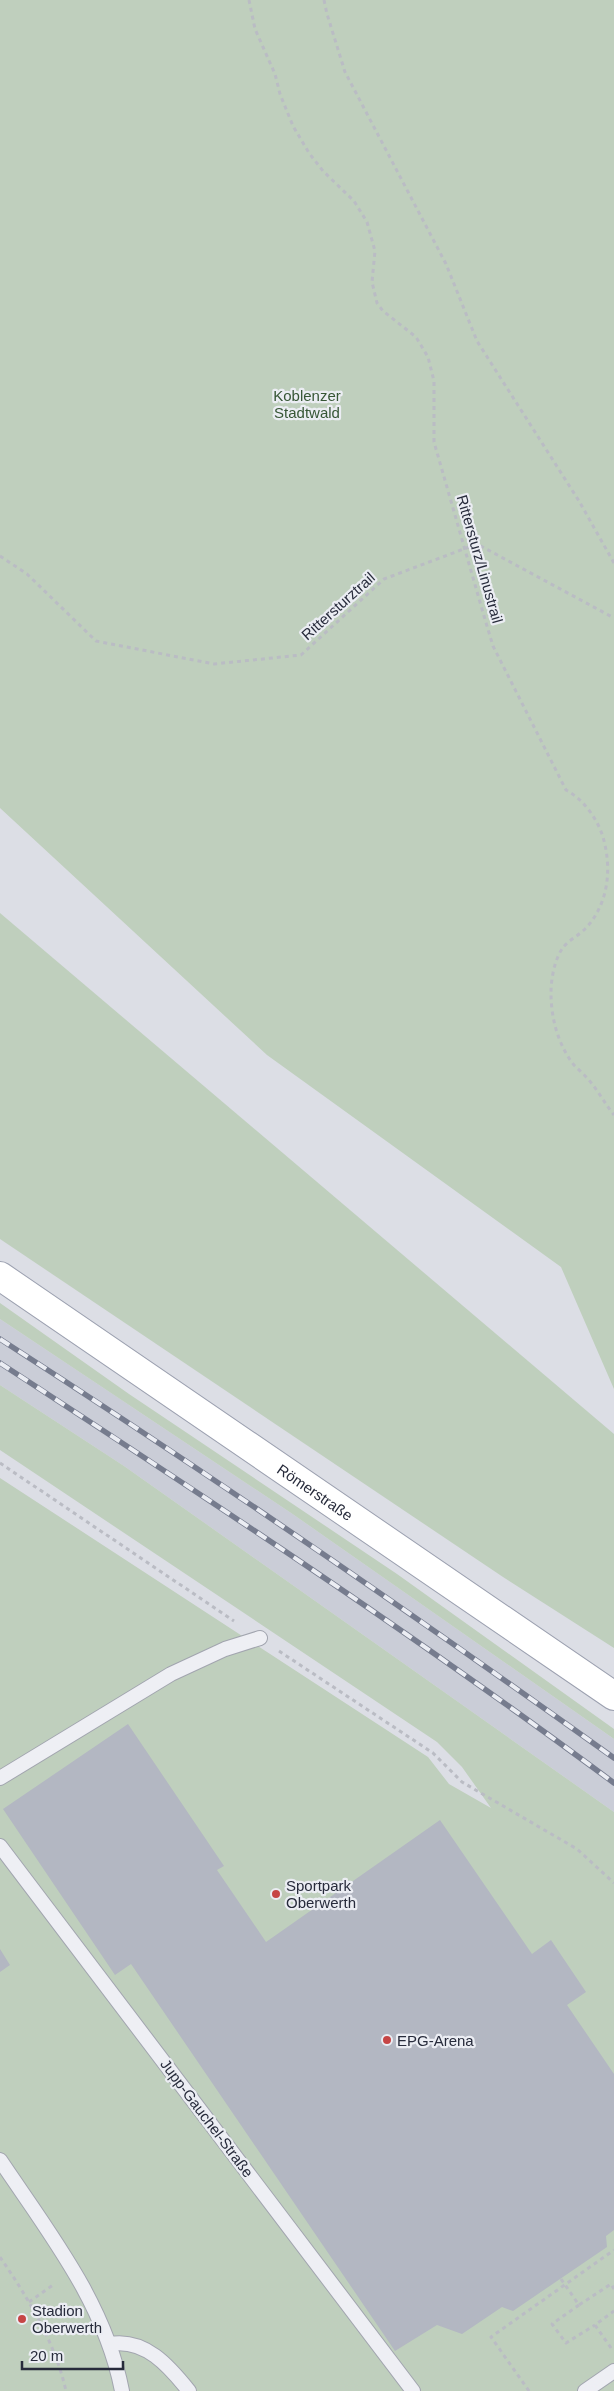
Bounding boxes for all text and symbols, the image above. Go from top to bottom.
park label: Koblenzer Stadtwald [273,387,341,421]
street label: Rittersturz/Linustrail [454,493,506,625]
street label: Rittersturztrail [298,569,378,643]
street label: Römerstraße [274,1460,356,1523]
place label: Sportpark Oberwerth [286,1877,356,1911]
marker: Sportpark Oberwerth [270,1888,282,1900]
place label: EPG-Arena [397,2032,474,2049]
marker: EPG-Arena [381,2034,393,2046]
street label: Jupp-Gauchel-Straße [157,2056,257,2180]
place label: Stadion Oberwerth [32,2302,102,2336]
marker: Stadion Oberwerth [16,2313,28,2325]
scale bar [22,2338,124,2370]
text: 20 m [30,2347,63,2364]

